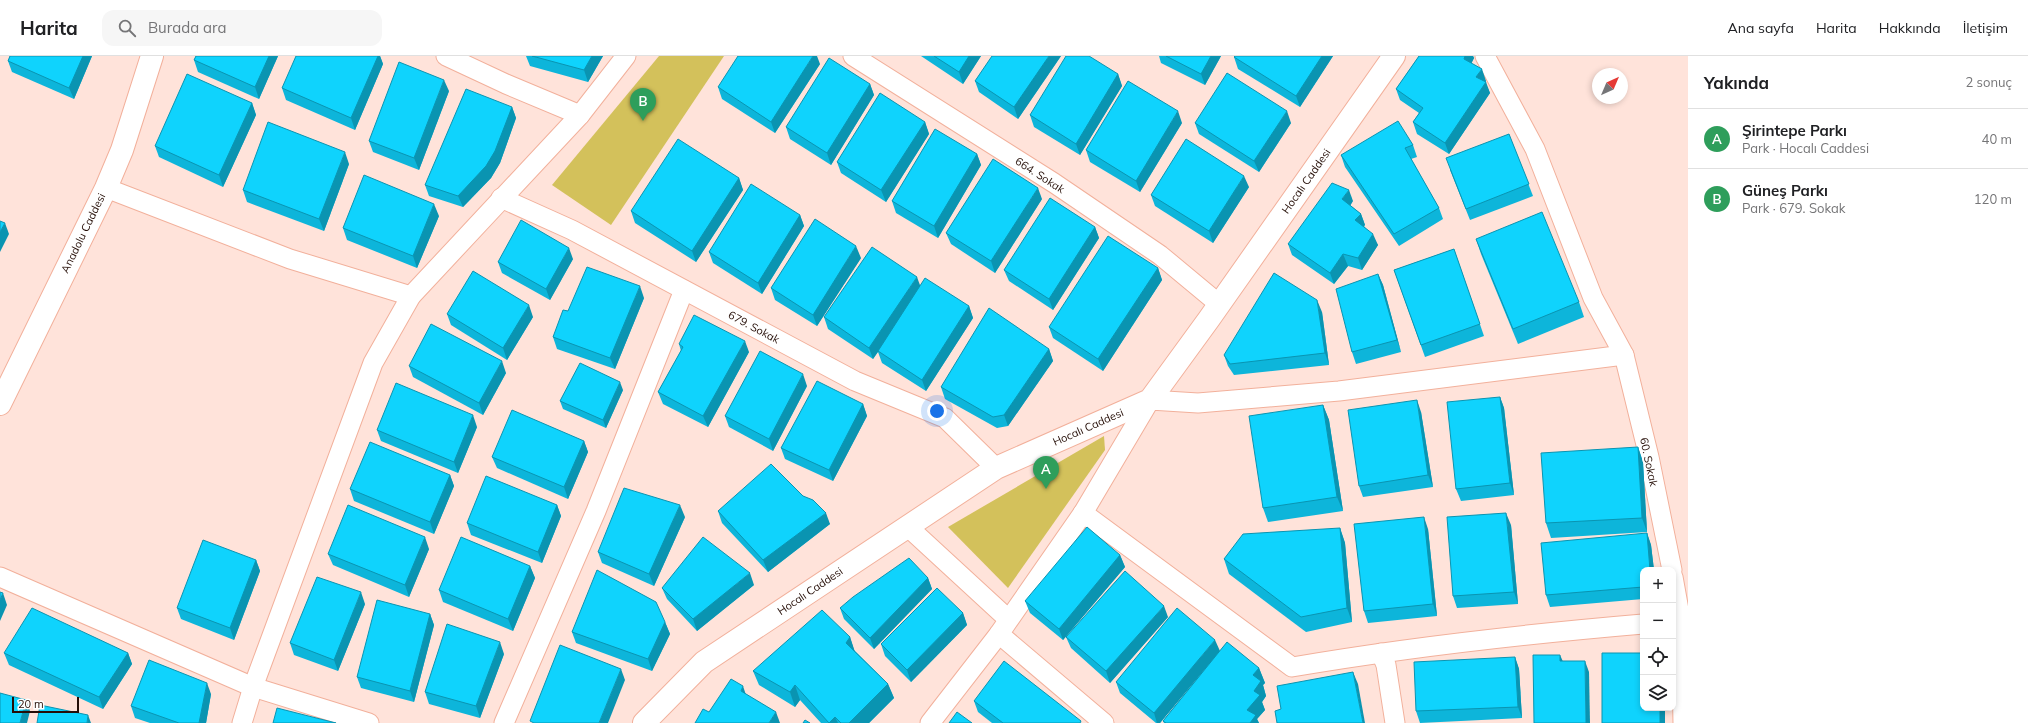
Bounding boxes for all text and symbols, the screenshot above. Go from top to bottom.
search box [102,10,382,46]
text: Harita [20,16,78,40]
icon: search [116,17,138,39]
text: Burada ara [148,18,226,37]
text: Ana sayfa [1727,19,1794,37]
text: Harita [1816,19,1857,37]
text: Hakkında [1879,19,1941,37]
text: İletişim [1963,19,2008,37]
north arrow [1592,68,1628,104]
text: Yakında [1704,72,1769,93]
text: 2 sonuç [1965,74,2012,90]
pin: B [630,88,656,121]
text: Şirintepe Parkı [1742,121,1847,140]
text: A [1712,131,1722,147]
text: 40 m [1982,131,2012,147]
text: Park · Hocalı Caddesi [1742,140,1869,156]
street label: Hocalı Caddesi [1278,146,1334,216]
street label: 664. Sokak [1013,154,1068,196]
text: Güneş Parkı [1742,181,1828,200]
street label: Anadolu Caddesi [58,191,108,275]
text: B [1713,191,1721,207]
text: 120 m [1974,191,2012,207]
text: Park · 679. Sokak [1742,200,1846,216]
street label: 679. Sokak [726,308,782,347]
your location [927,401,947,421]
street label: Hocalı Caddesi [1050,405,1126,449]
street label: 60. Sokak [1637,436,1661,488]
pin: A [1033,456,1059,489]
street label: Hocalı Caddesi [775,564,845,618]
map controls [1640,567,1676,711]
button: + [1640,567,1676,603]
button: − [1640,603,1676,639]
button: locate [1640,639,1676,675]
button: layers [1640,675,1676,711]
scale bar [12,695,79,714]
text: 20 m [18,697,44,711]

